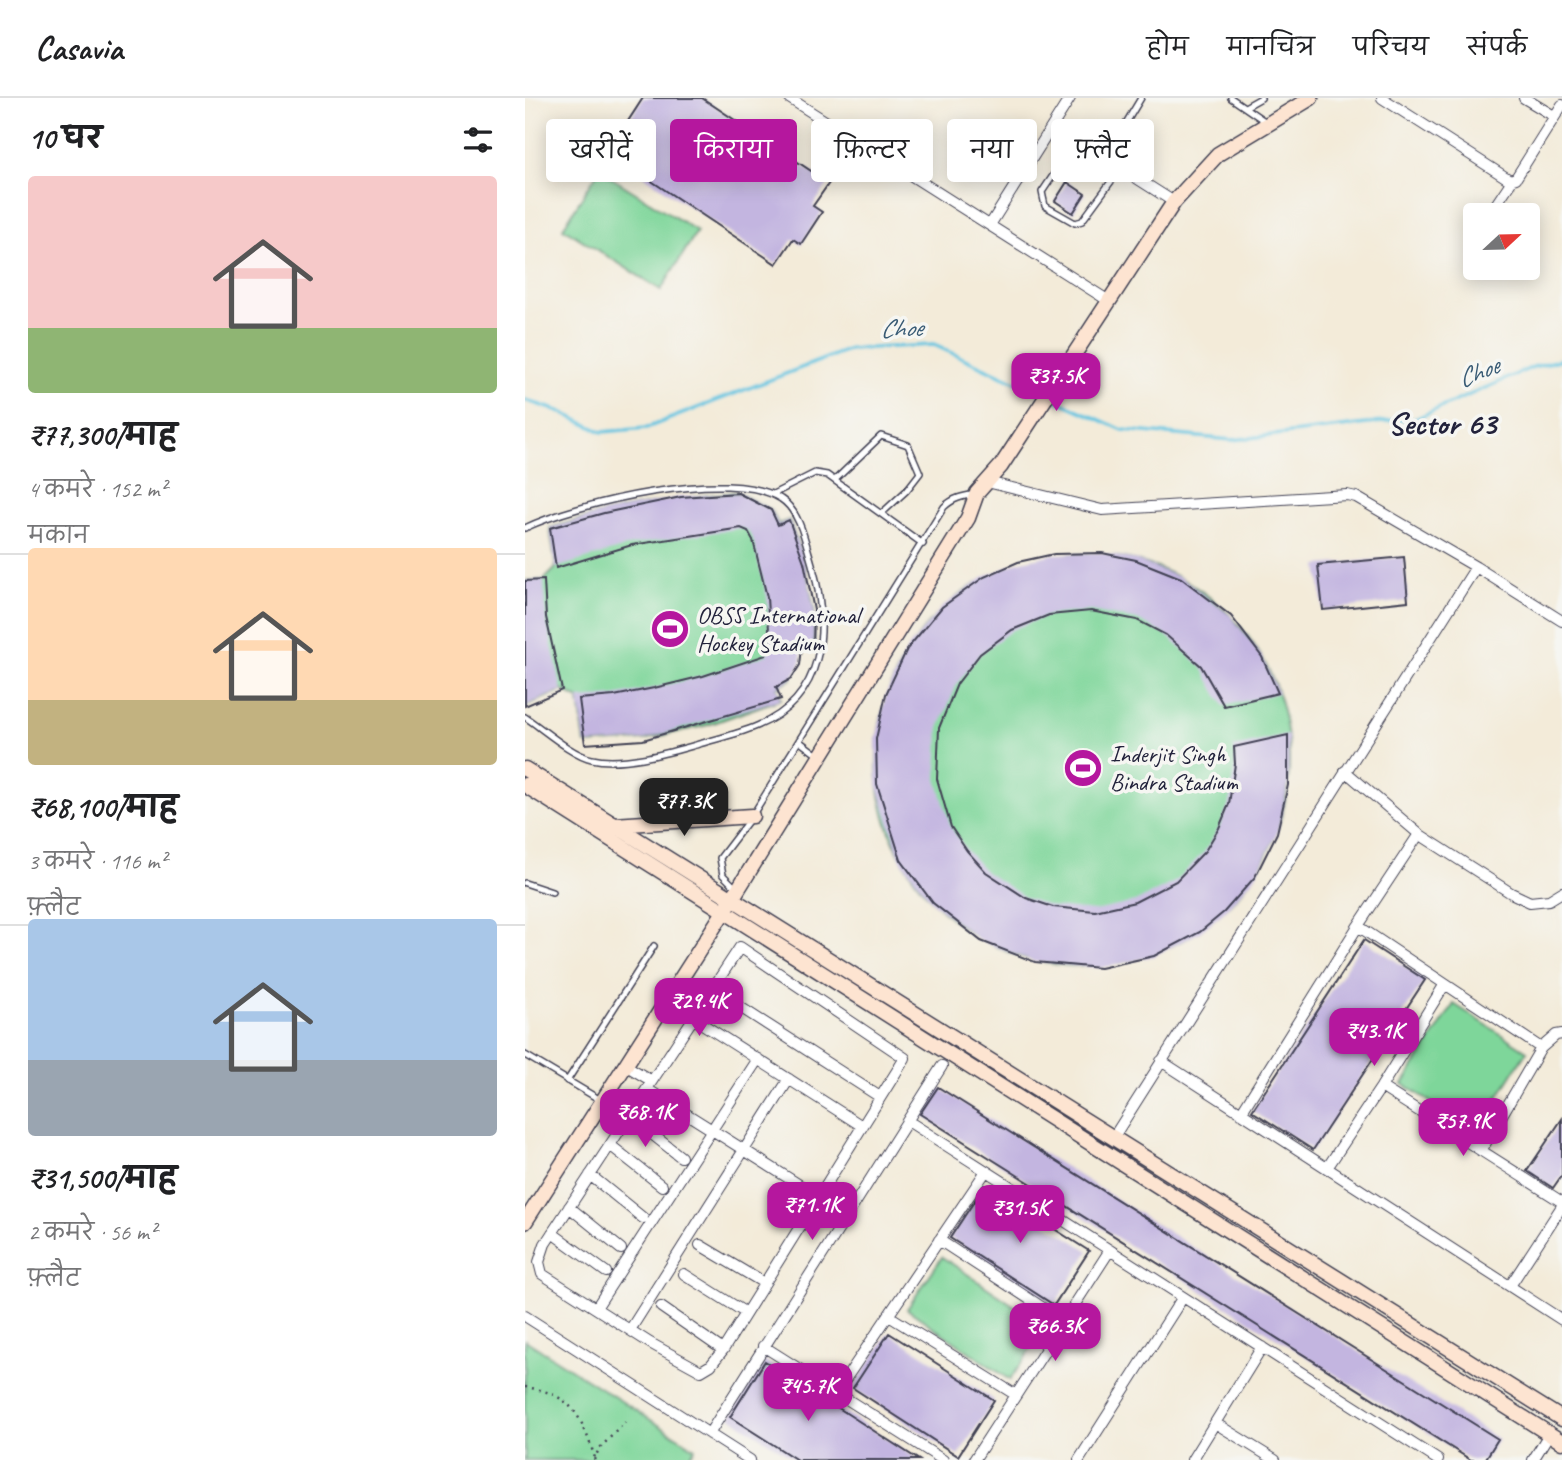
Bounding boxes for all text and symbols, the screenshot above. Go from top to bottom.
text: Casavia [35,27,123,69]
text: होम [1146,32,1189,62]
text: मानचित्र [1227,32,1315,62]
text: परिचय [1353,32,1429,62]
text: संपर्क [1467,32,1527,62]
text: 10 घर [28,119,102,157]
chip: खरीदें [546,119,656,182]
chip: किराया [670,119,797,182]
chip: फ़िल्टर [811,119,933,182]
chip: नया [947,119,1037,182]
chip: फ़्लैट [1051,119,1154,182]
icon: filters [459,121,497,159]
north arrow [1463,203,1540,280]
map controls [1463,203,1540,280]
icon: home [200,221,326,347]
water label: Choe [879,311,926,345]
water label: Choe [1452,348,1507,395]
pin: ₹37.5K [999,354,1113,413]
text: ₹37.5K [1027,361,1085,390]
district label: Sector 63 [1388,403,1499,444]
text: ₹77,300/माह [28,416,177,454]
text: 4 कमरे · 152 m² [28,475,166,504]
text: मकान [28,521,89,550]
icon: home [200,593,326,719]
place label: OBSS International Hockey Stadium [697,600,864,658]
sports icon: OBSS International Hockey Stadium [649,608,691,650]
place label: Inderjit Singh Bindra Stadium [1110,739,1238,797]
sports icon: Inderjit Singh Bindra Stadium [1062,747,1104,789]
pin: ₹77.3K [627,778,741,838]
text: ₹77.3K [655,786,713,815]
text: ₹68,100/माह [28,788,178,826]
text: 3 कमरे · 116 m² [28,847,166,876]
text: फ़्लैट [28,893,80,922]
icon: home [200,964,326,1090]
pin: ₹29.4K [642,978,756,1038]
text: ₹29.4K [670,986,728,1015]
pin: ₹43.1K [1317,1009,1431,1068]
text: ₹43.1K [1345,1016,1403,1045]
pin: ₹68.1K [588,1090,702,1149]
text: ₹68.1K [616,1097,674,1126]
pin: ₹57.9K [1406,1098,1520,1158]
text: ₹57.9K [1435,1106,1491,1135]
text: ₹31,500/माह [28,1159,177,1197]
pin: ₹71.1K [755,1182,869,1242]
pin: ₹31.5K [963,1186,1077,1245]
text: ₹71.1K [783,1190,841,1219]
text: ₹31.5K [991,1193,1049,1222]
text: 2 कमरे · 56 m² [28,1218,156,1247]
text: फ़्लैट [28,1264,80,1293]
pin: ₹66.3K [998,1304,1112,1363]
text: ₹66.3K [1026,1311,1084,1340]
pin: ₹45.7K [751,1364,865,1423]
text: ₹45.7K [779,1371,837,1400]

